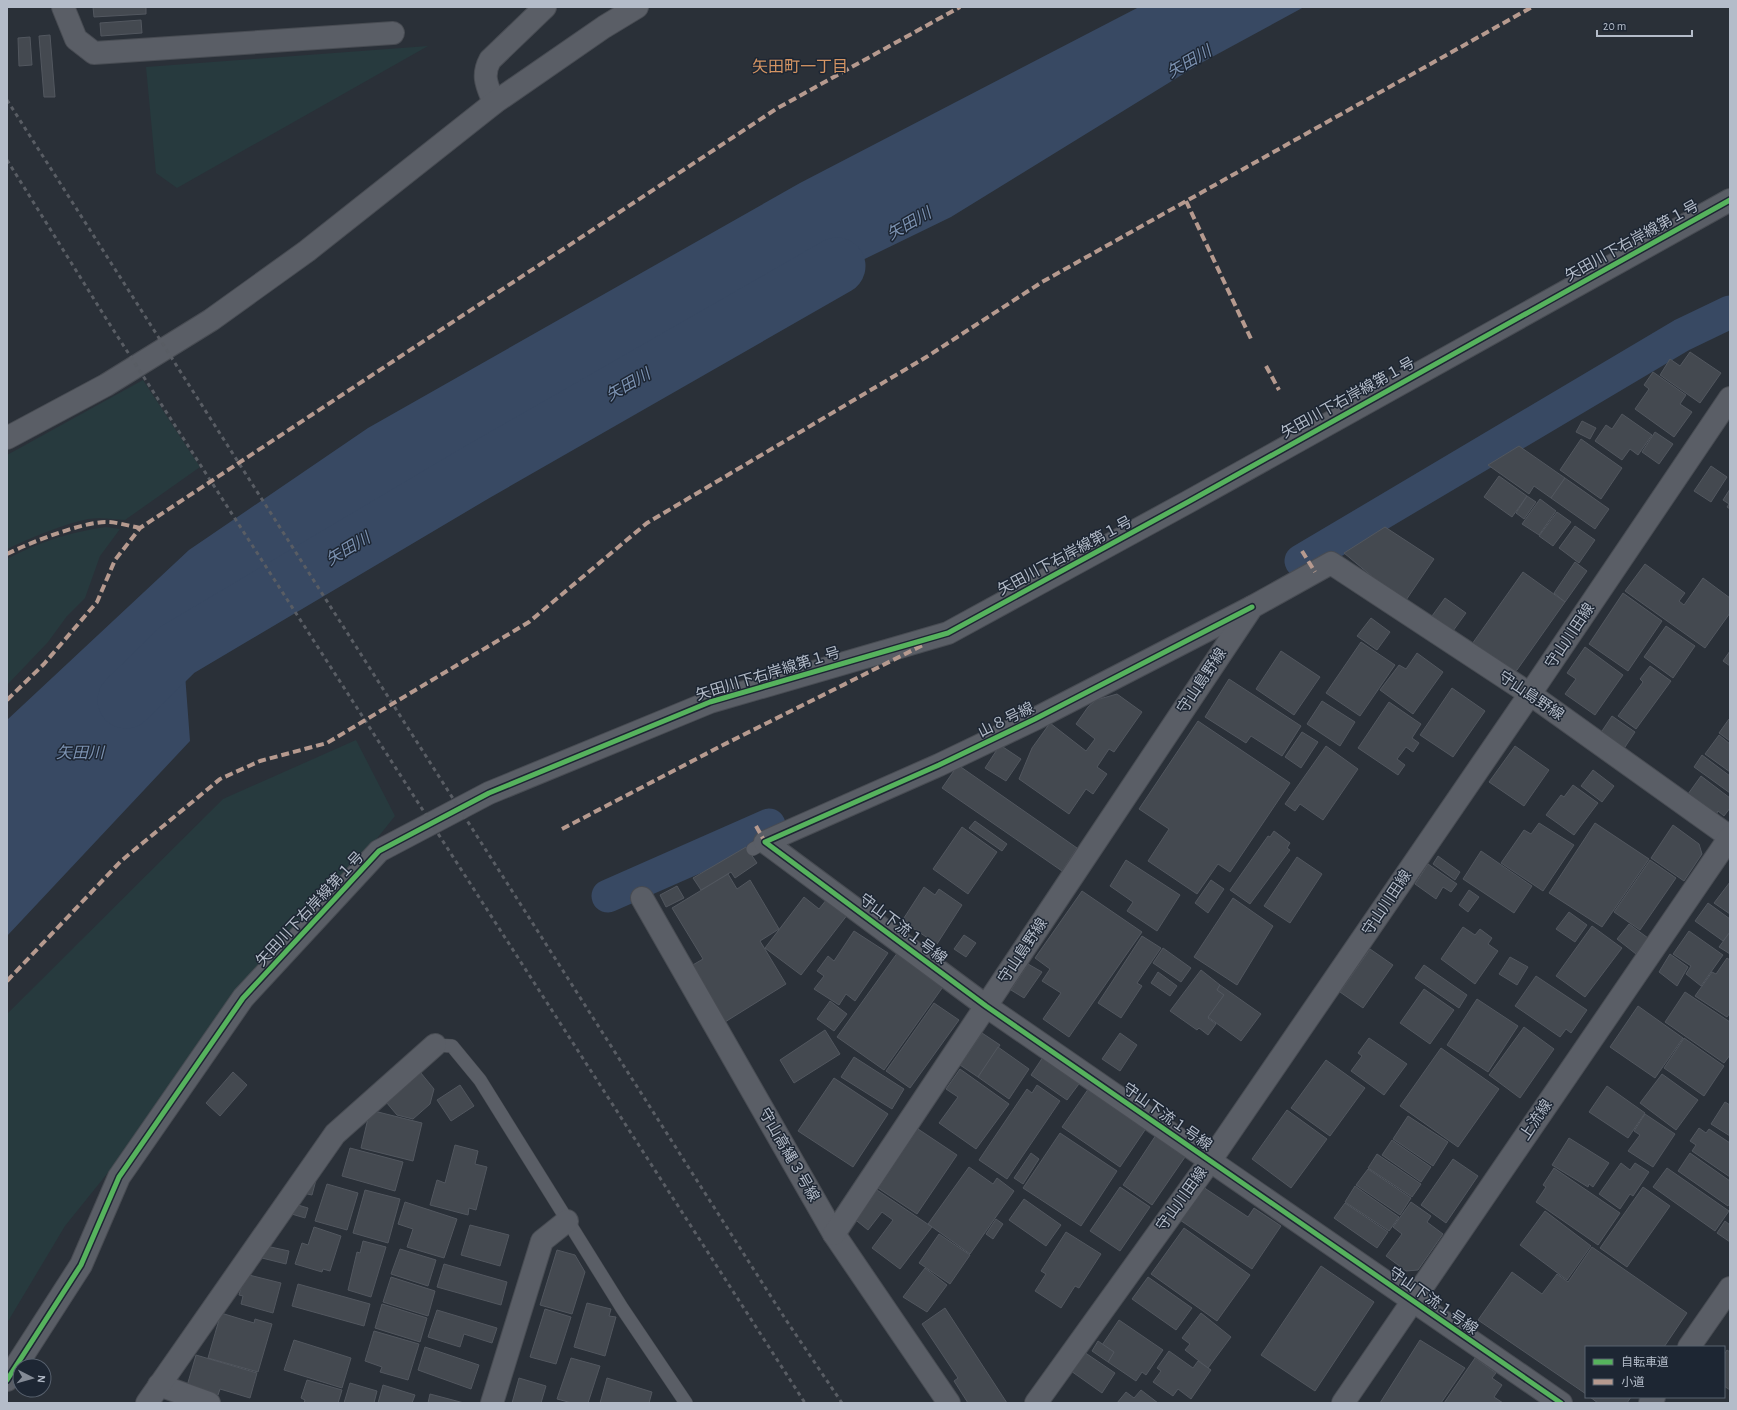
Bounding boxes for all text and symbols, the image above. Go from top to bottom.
scale bar [1597,12,1692,38]
text: 20 m [1603,20,1626,32]
water label: 矢田川 [1164,41,1216,81]
district label: 矢田町一丁目 [752,58,848,75]
street label: 矢田川下右岸線第１号 [1562,197,1701,284]
water label: 矢田川 [884,203,936,243]
street label: 矢田川下右岸線第１号 [1278,354,1417,441]
water label: 矢田川 [603,364,655,404]
street label: 矢田川下右岸線第１号 [995,513,1135,598]
water label: 矢田川 [323,528,374,568]
street label: 守山川田線 [1542,600,1597,671]
street label: 矢田川下右岸線第１号 [694,644,842,703]
street label: 守山島野線 [1174,645,1229,716]
street label: 守山島野線 [1496,668,1567,723]
street label: 山８号線 [975,699,1036,740]
water label: 矢田川 [56,744,106,761]
street label: 矢田川下右岸線第１号 [253,848,367,969]
street label: 守山川田線 [1359,867,1414,938]
street label: 守山下流１号線 [857,891,950,967]
street label: 守山島野線 [995,915,1050,986]
street label: 守山下流１号線 [1120,1080,1215,1153]
street label: 上流線 [1516,1097,1555,1143]
street label: 守山高縄３号線 [756,1105,823,1204]
street label: 守山川田線 [1153,1164,1210,1234]
street label: 守山下流１号線 [1386,1264,1481,1337]
legend [1585,1346,1725,1398]
text: 自転車道 [1621,1355,1669,1368]
north arrow [12,1358,52,1398]
text: N [36,1375,47,1383]
text: 小道 [1621,1375,1645,1388]

